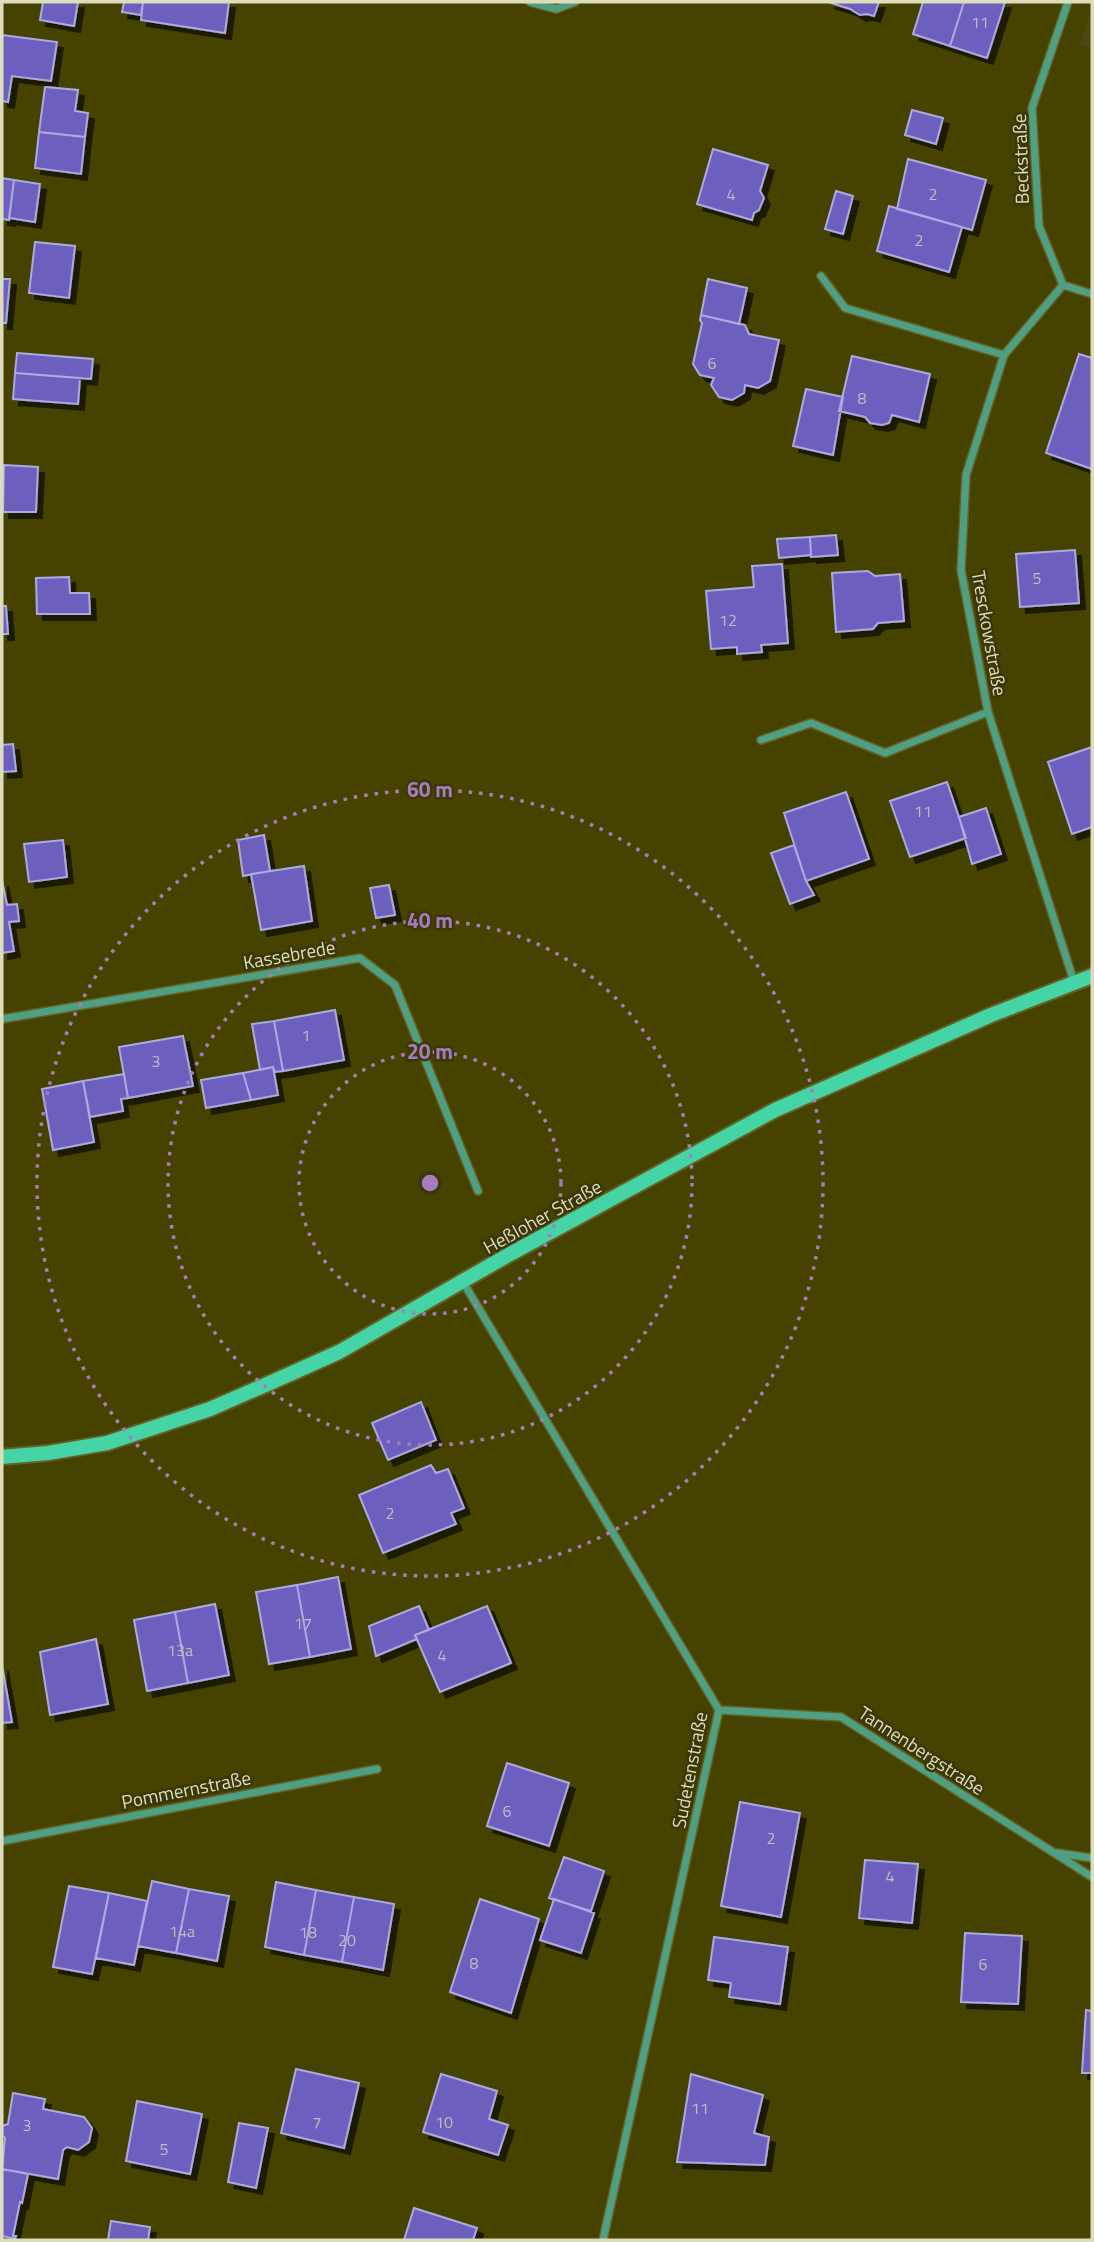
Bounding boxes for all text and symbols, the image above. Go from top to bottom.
house number: 11 [971,10,989,34]
street label: Beckstraße [1004,113,1036,205]
house number: 4 [727,182,736,206]
house number: 2 [929,182,937,206]
house number: 2 [915,228,923,252]
house number: 6 [708,351,717,375]
house number: 8 [858,386,867,410]
house number: 5 [1033,566,1042,590]
street label: Tresckowstraße [965,568,1015,698]
house number: 12 [719,608,737,632]
text: 60 m [407,773,453,805]
house number: 11 [914,799,932,823]
text: 40 m [407,904,453,936]
street label: Kassebrede [241,932,337,976]
house number: 1 [302,1023,310,1047]
text: 20 m [407,1035,453,1067]
house number: 3 [152,1049,160,1073]
centre of rings [418,1171,442,1195]
street label: Heßloher Straße [477,1171,607,1261]
house number: 2 [386,1501,394,1525]
house number: 17 [294,1611,312,1635]
house number: 13a [167,1638,193,1662]
house number: 4 [438,1643,447,1667]
street label: Tannenbergstraße [853,1698,991,1802]
street label: Sudetenstraße [663,1709,715,1831]
street label: Pommernstraße [119,1762,253,1816]
house number: 6 [503,1799,512,1823]
house number: 2 [767,1826,775,1850]
house number: 4 [886,1864,895,1888]
house number: 14a [169,1919,195,1943]
house number: 18 [299,1920,317,1944]
house number: 20 [338,1928,356,1952]
house number: 8 [470,1951,479,1975]
house number: 6 [979,1952,988,1976]
house number: 11 [691,2096,709,2120]
house number: 7 [313,2110,321,2134]
house number: 10 [435,2110,453,2134]
house number: 3 [23,2113,31,2137]
house number: 5 [160,2137,169,2161]

